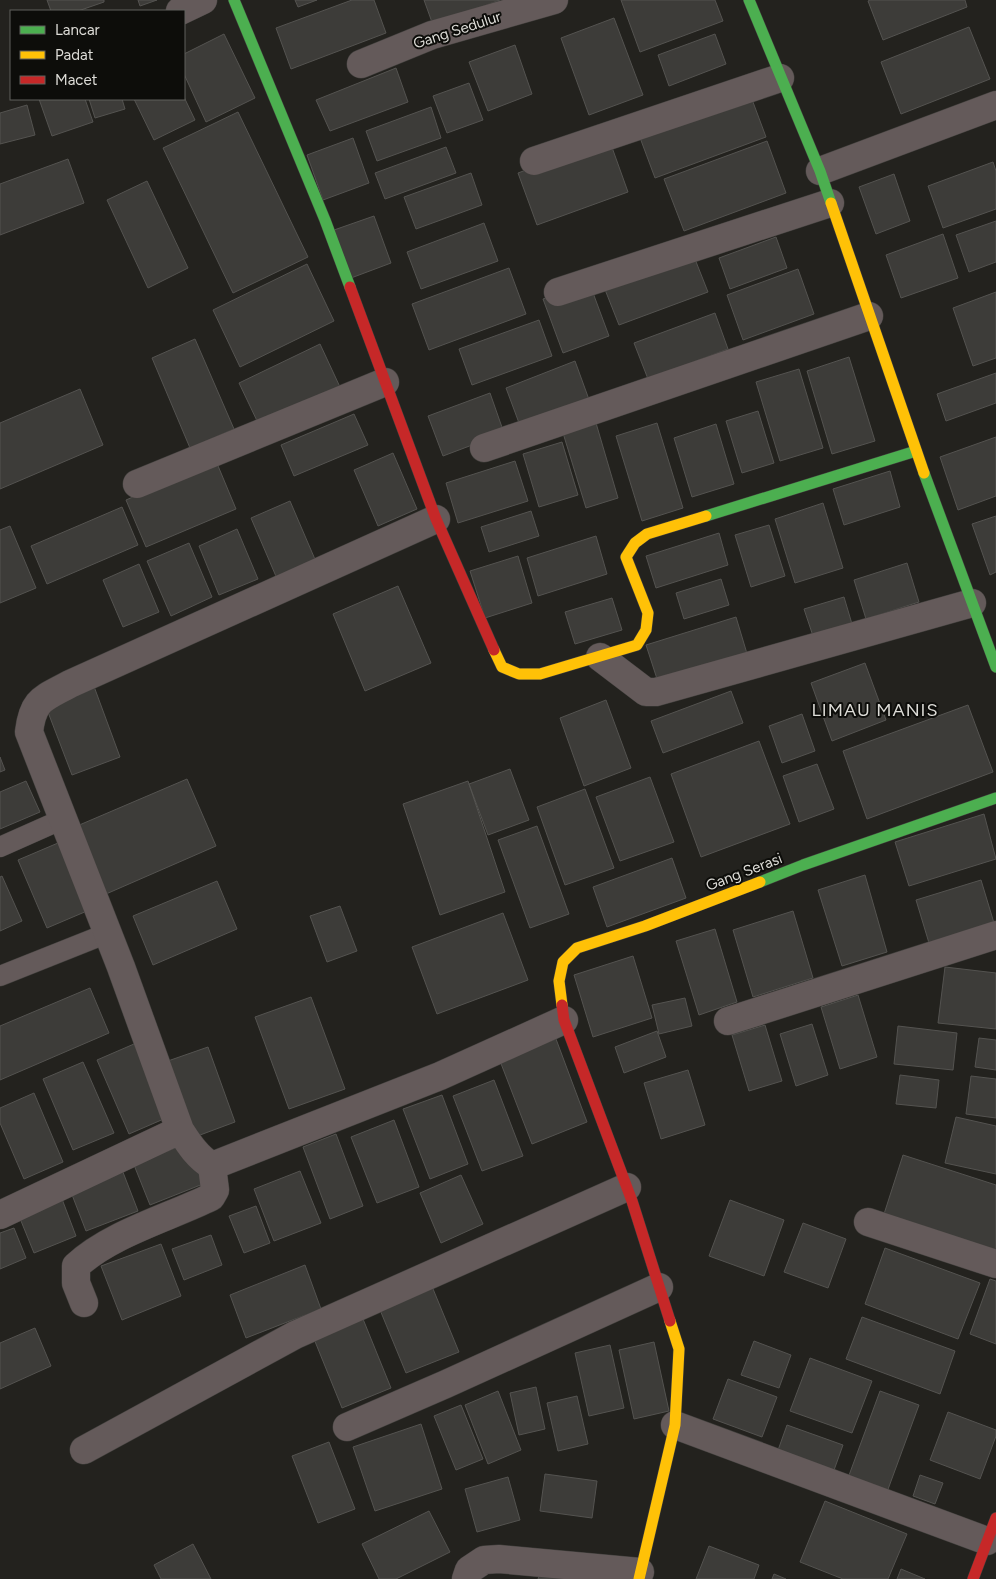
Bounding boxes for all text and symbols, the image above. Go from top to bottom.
street label: Gang Sedulur [411,7,503,53]
legend [10,10,185,100]
text: Lancar [55,21,100,39]
text: Padat [55,46,94,64]
text: Macet [55,71,98,89]
district label: LIMAU MANIS [811,699,939,721]
street label: Gang Serasi [703,849,785,895]

